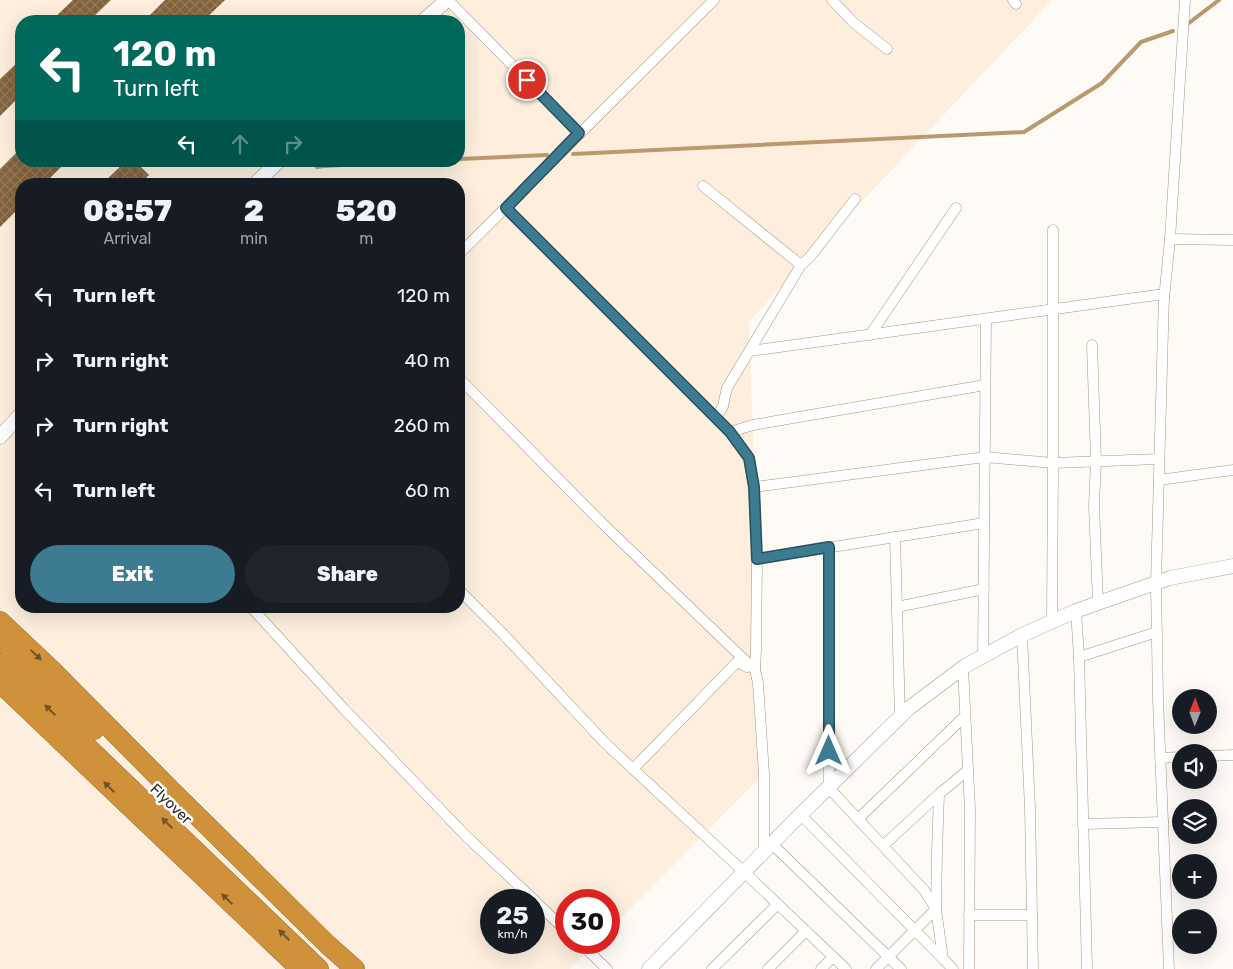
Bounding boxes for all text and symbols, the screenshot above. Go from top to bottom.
text: 120 m [113,33,216,75]
icon: left [30,35,95,100]
pin [506,59,548,101]
icon: arrive [513,66,541,94]
text: Turn left [113,75,199,102]
icon: left [173,130,201,158]
icon: ahead [226,130,254,158]
icon: right [279,130,307,158]
text: 08:57 [83,193,172,229]
text: 2 [244,193,264,229]
text: 520 [336,193,397,229]
text: Arrival [103,229,151,248]
text: min [240,229,268,248]
text: m [359,229,373,248]
icon: left [30,282,58,310]
text: Turn left [73,284,155,307]
text: 120 m [397,284,450,307]
icon: right [30,347,58,375]
text: Turn right [73,349,168,372]
text: 40 m [405,349,450,372]
icon: right [30,412,58,440]
text: Turn right [73,414,168,437]
text: 260 m [394,414,450,437]
icon: left [30,477,58,505]
text: Turn left [73,479,155,502]
text: 60 m [405,479,450,502]
button: Exit [30,545,235,603]
button: Share [245,545,450,603]
one-way arrow [29,649,41,661]
north arrow [1172,689,1218,734]
map controls [1172,689,1217,954]
one-way arrow [44,704,56,716]
position arrow [802,724,854,776]
button: sound [1172,744,1217,789]
street label: Flyover [146,780,196,828]
one-way arrow [104,781,116,793]
button: layers [1172,799,1217,844]
one-way arrow [161,817,173,829]
button: + [1172,854,1217,899]
speed limit sign: 30 [555,889,620,954]
one-way arrow [221,893,233,905]
text: 25 [496,901,529,930]
button: − [1172,909,1217,954]
text: km/h [498,927,527,941]
one-way arrow [279,929,291,941]

